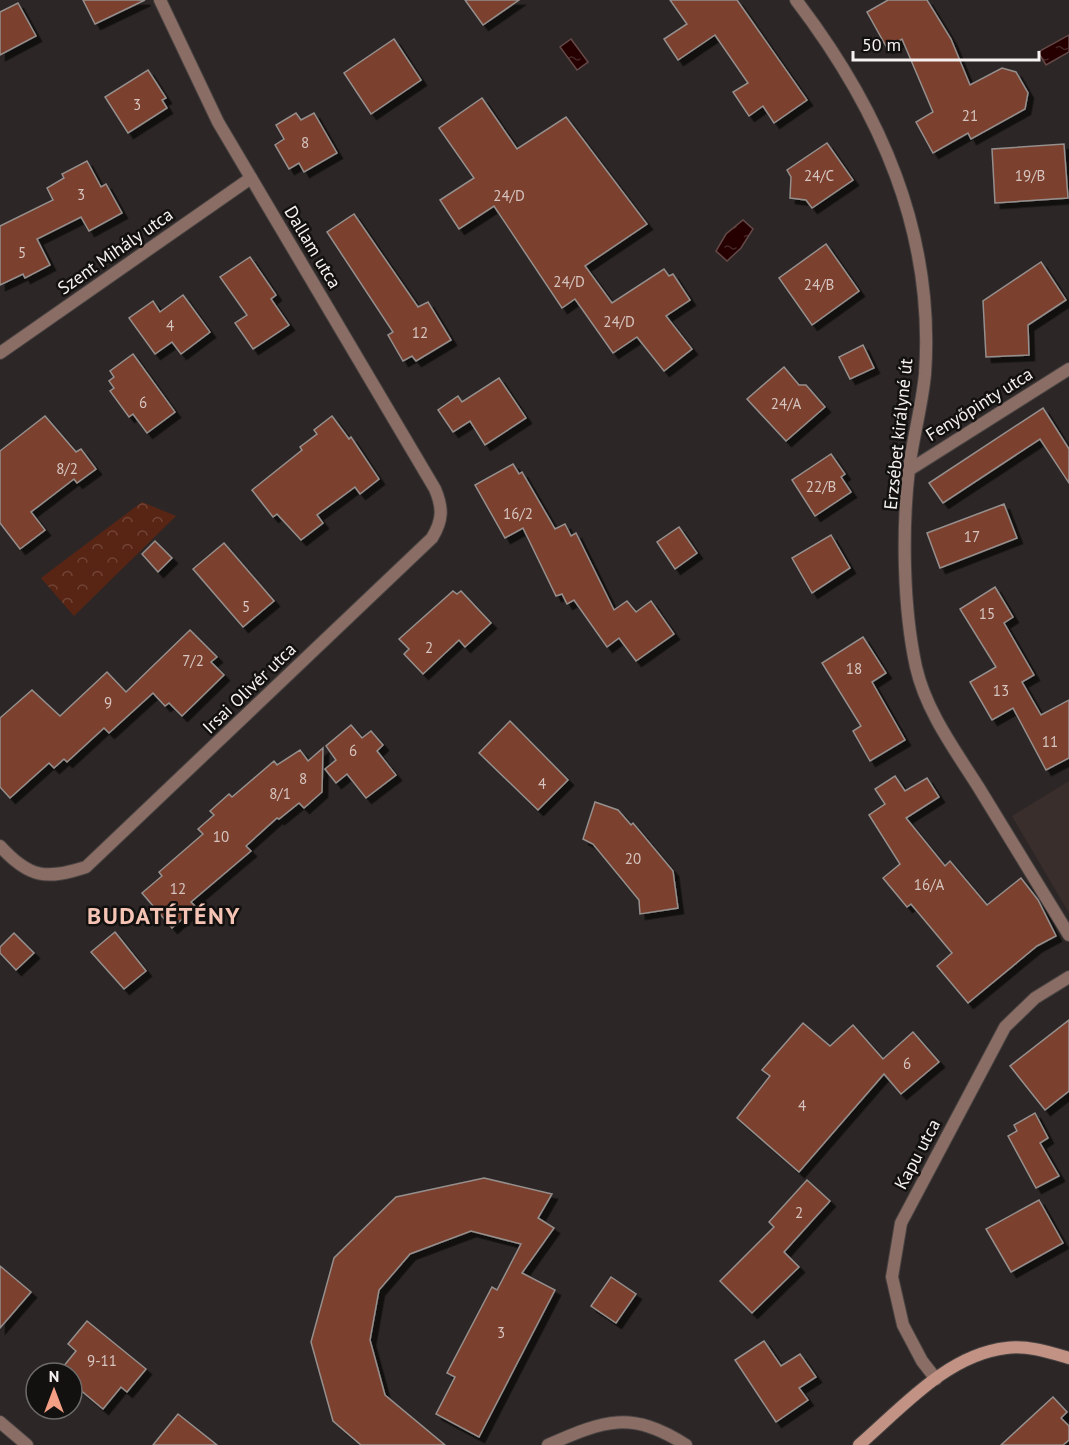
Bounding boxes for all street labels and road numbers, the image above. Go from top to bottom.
street label: Dallam utca [279,202,347,292]
street label: Szent Mihály utca [53,203,177,299]
street label: Erzsébet királyné út [879,357,917,511]
street label: Fenyőpinty utca [921,362,1037,446]
street label: Irsai Olivér utca [197,638,301,738]
street label: Kapu utca [889,1115,945,1193]

